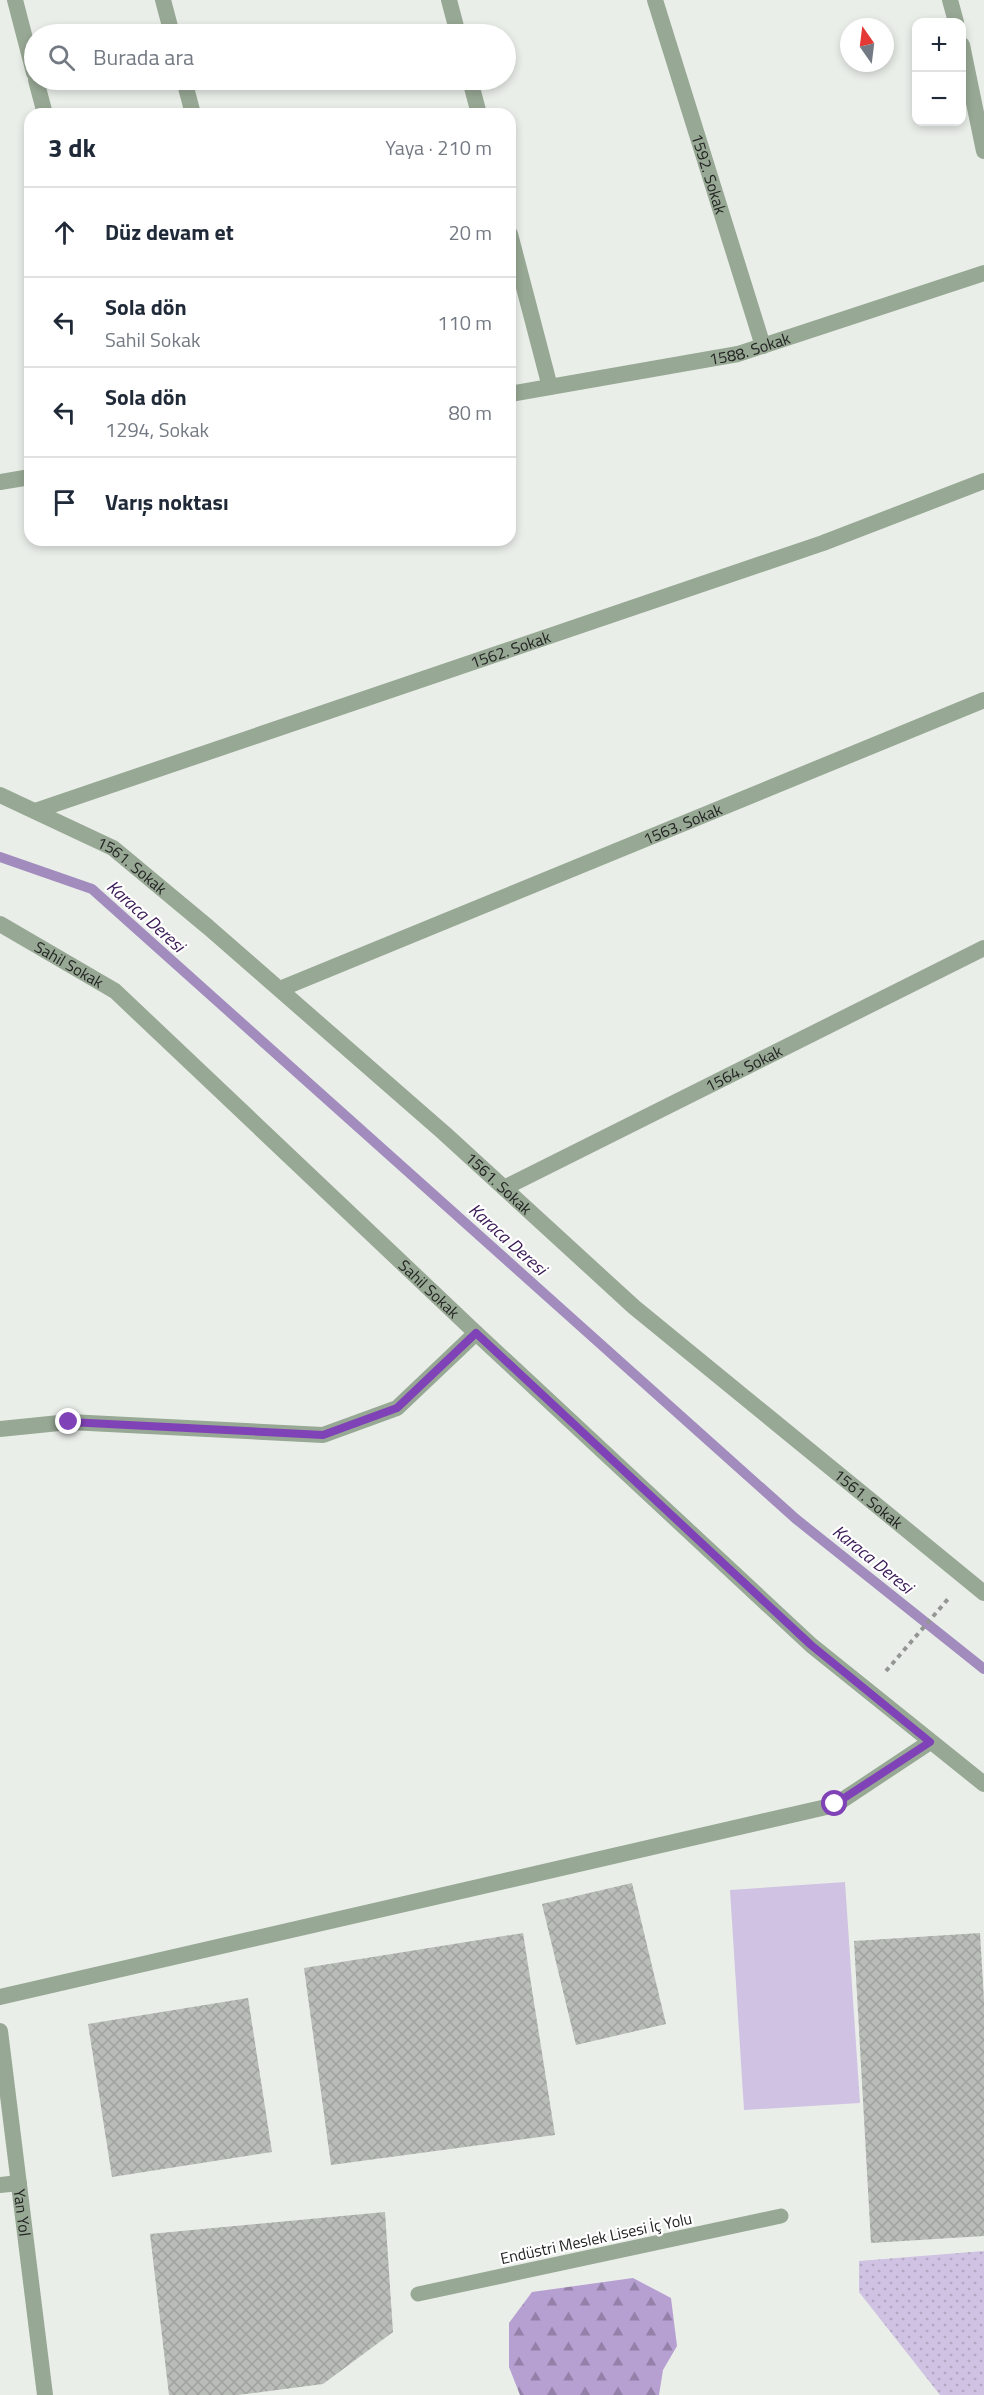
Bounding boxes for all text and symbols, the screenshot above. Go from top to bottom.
north arrow [840,18,894,72]
map controls [912,18,966,126]
button: + [912,18,966,72]
search box [24,24,516,90]
text: Burada ara [93,40,194,74]
icon: search [45,41,78,74]
button: − [912,72,966,126]
text: 3 dk [48,128,96,167]
street label: 1592. Sokak [685,130,733,217]
text: Yaya · 210 m [385,132,492,163]
text: Düz devam et [105,215,234,249]
icon: ahead [48,216,81,249]
text: 20 m [448,217,492,248]
text: Sola dön [105,290,187,324]
icon: left [48,306,81,339]
text: 110 m [437,307,492,338]
text: Sahil Sokak [105,324,201,355]
street label: 1588. Sokak [707,326,794,371]
text: Sola dön [105,380,187,414]
icon: left [48,396,81,429]
text: 80 m [448,397,492,428]
text: 1294, Sokak [105,414,209,445]
text: Varış noktası [105,485,229,519]
icon: arrive [48,486,81,519]
street label: 1562. Sokak [467,624,554,674]
street label: 1563. Sokak [639,797,726,851]
street label: 1561. Sokak [93,830,172,900]
water label: Karaca Deresi [101,873,193,960]
street label: Sahil Sokak [30,935,109,994]
street label: 1564. Sokak [701,1039,787,1098]
street label: 1561. Sokak [460,1146,538,1220]
water label: Karaca Deresi [463,1196,555,1283]
street label: Sahil Sokak [393,1254,466,1324]
route end [55,1408,81,1434]
street label: 1561. Sokak [829,1463,909,1534]
water label: Karaca Deresi [827,1518,921,1601]
route start [821,1790,847,1816]
street label: Yan Yol [8,2188,37,2238]
street label: Endüstri Meslek Lisesi İç Yolu [498,2206,694,2270]

